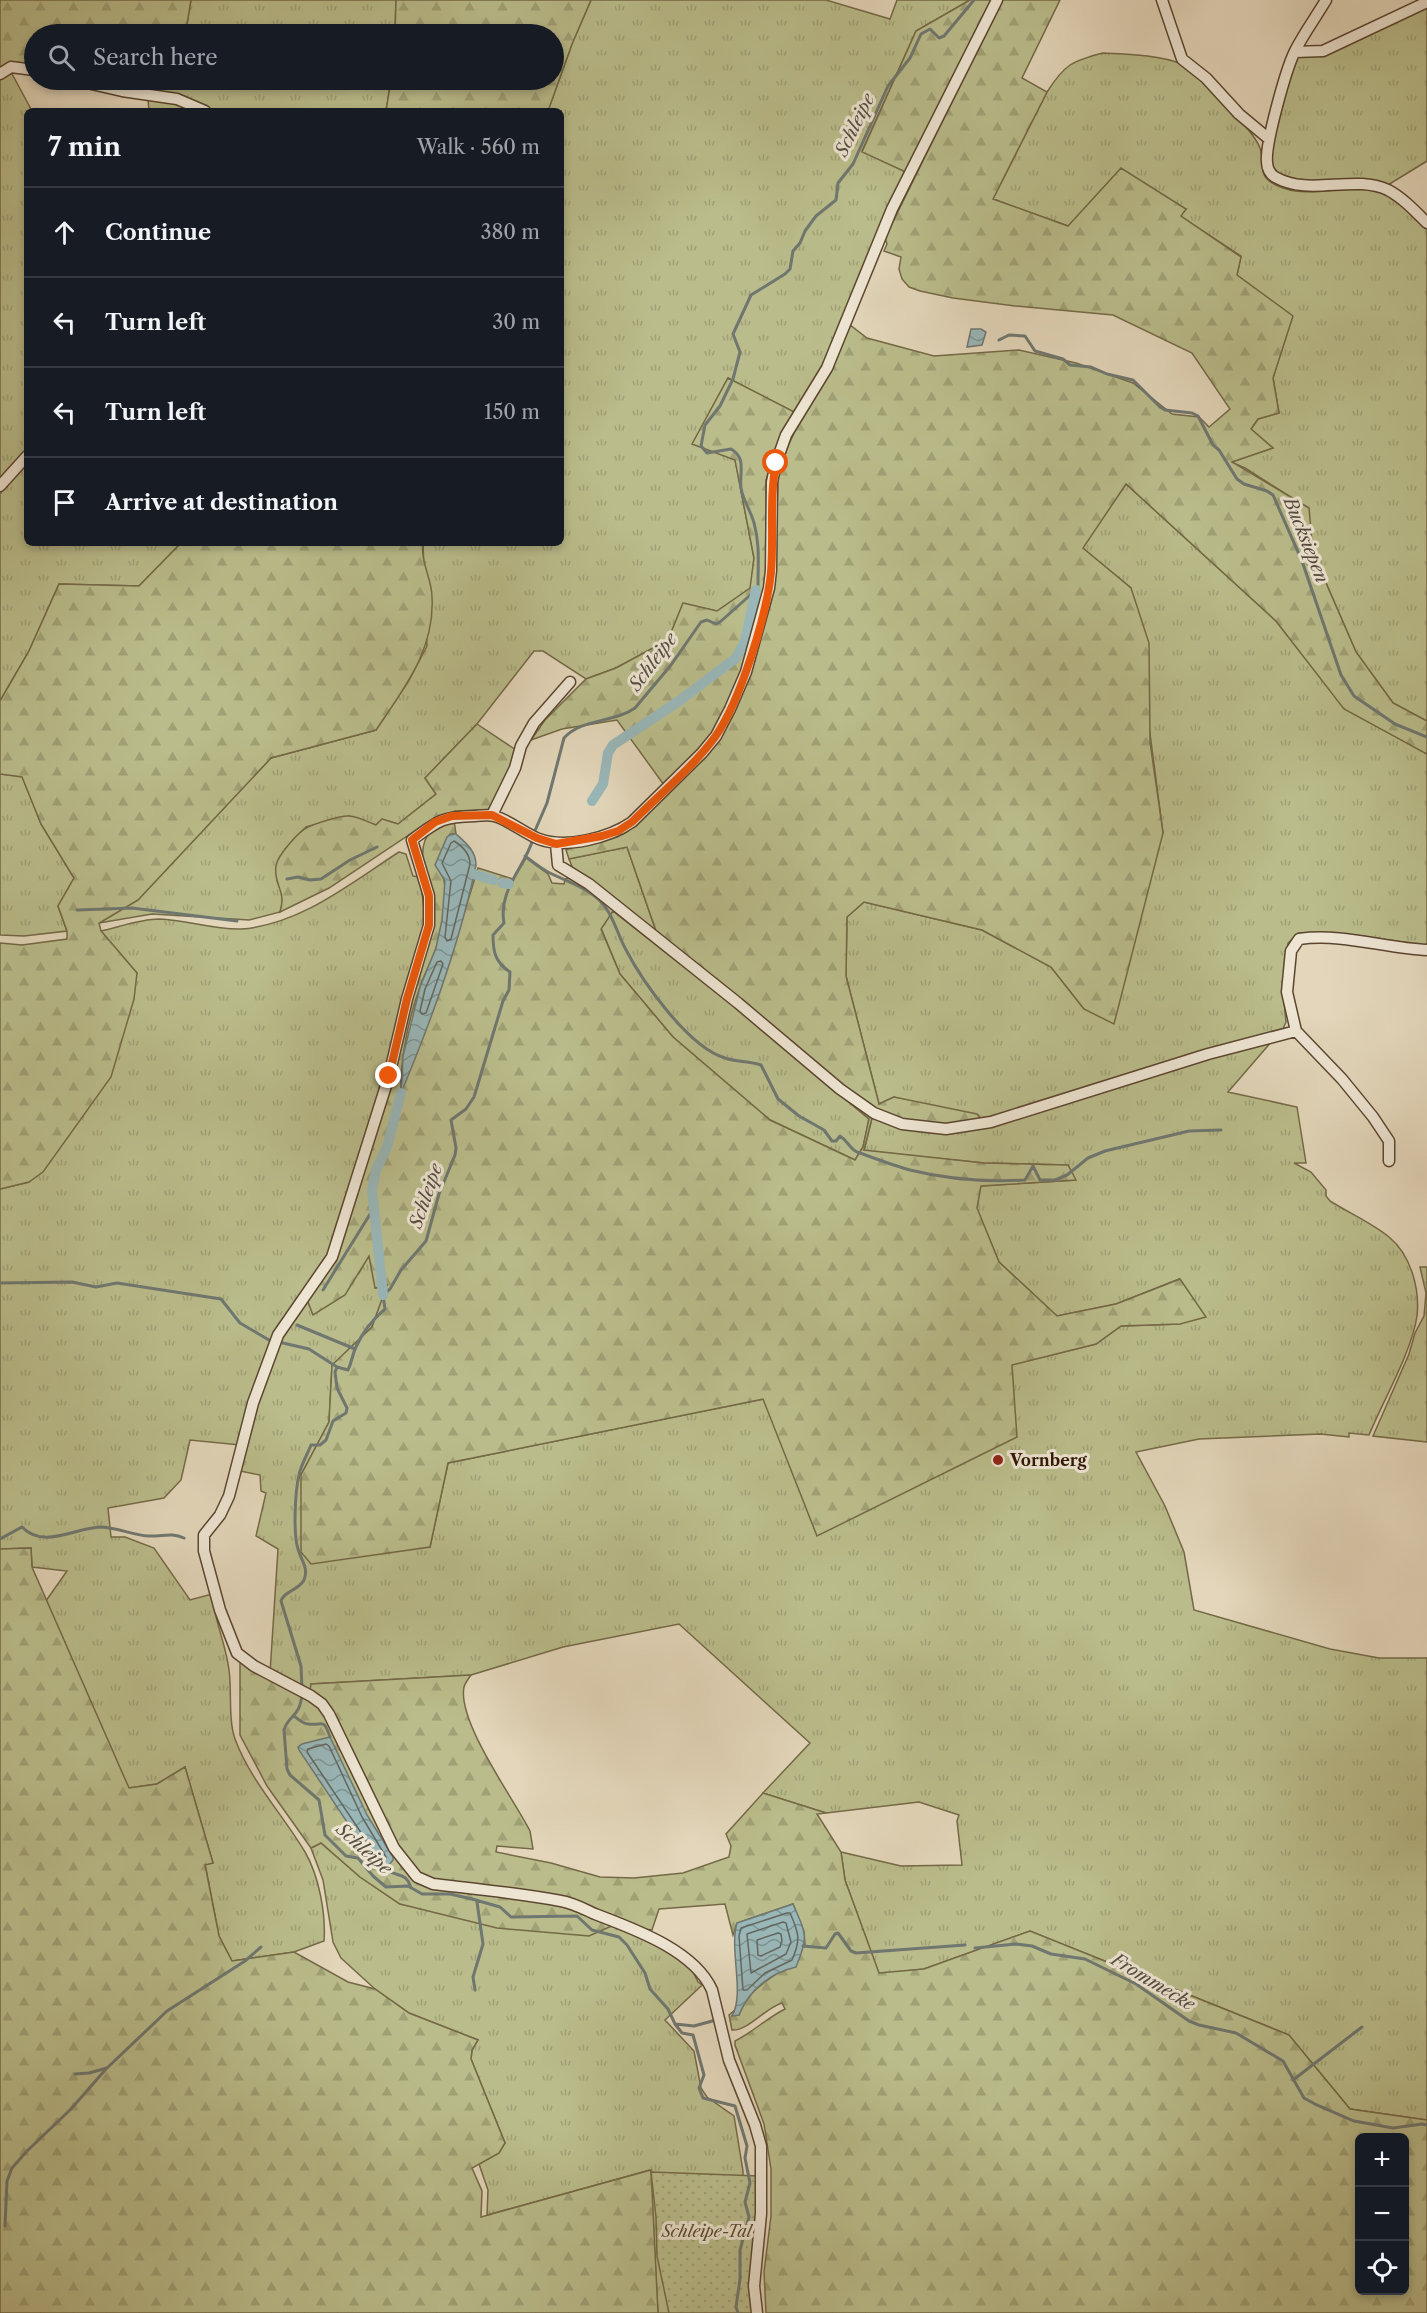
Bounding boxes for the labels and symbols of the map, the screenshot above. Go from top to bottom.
water label: Schleipe [830,89,880,161]
route start [762,449,788,475]
water label: Bucksiepen [1278,492,1333,586]
water label: Schleipe [623,628,683,696]
route end [375,1062,401,1088]
water label: Schleipe [404,1160,448,1232]
place label: Vornberg [1009,1450,1088,1470]
marker: Vornberg [991,1453,1005,1467]
water label: Schleipe [331,1818,397,1880]
water label: Frommecke [1106,1947,1200,2016]
park label: Schleipe-Tal [661,2221,754,2241]

